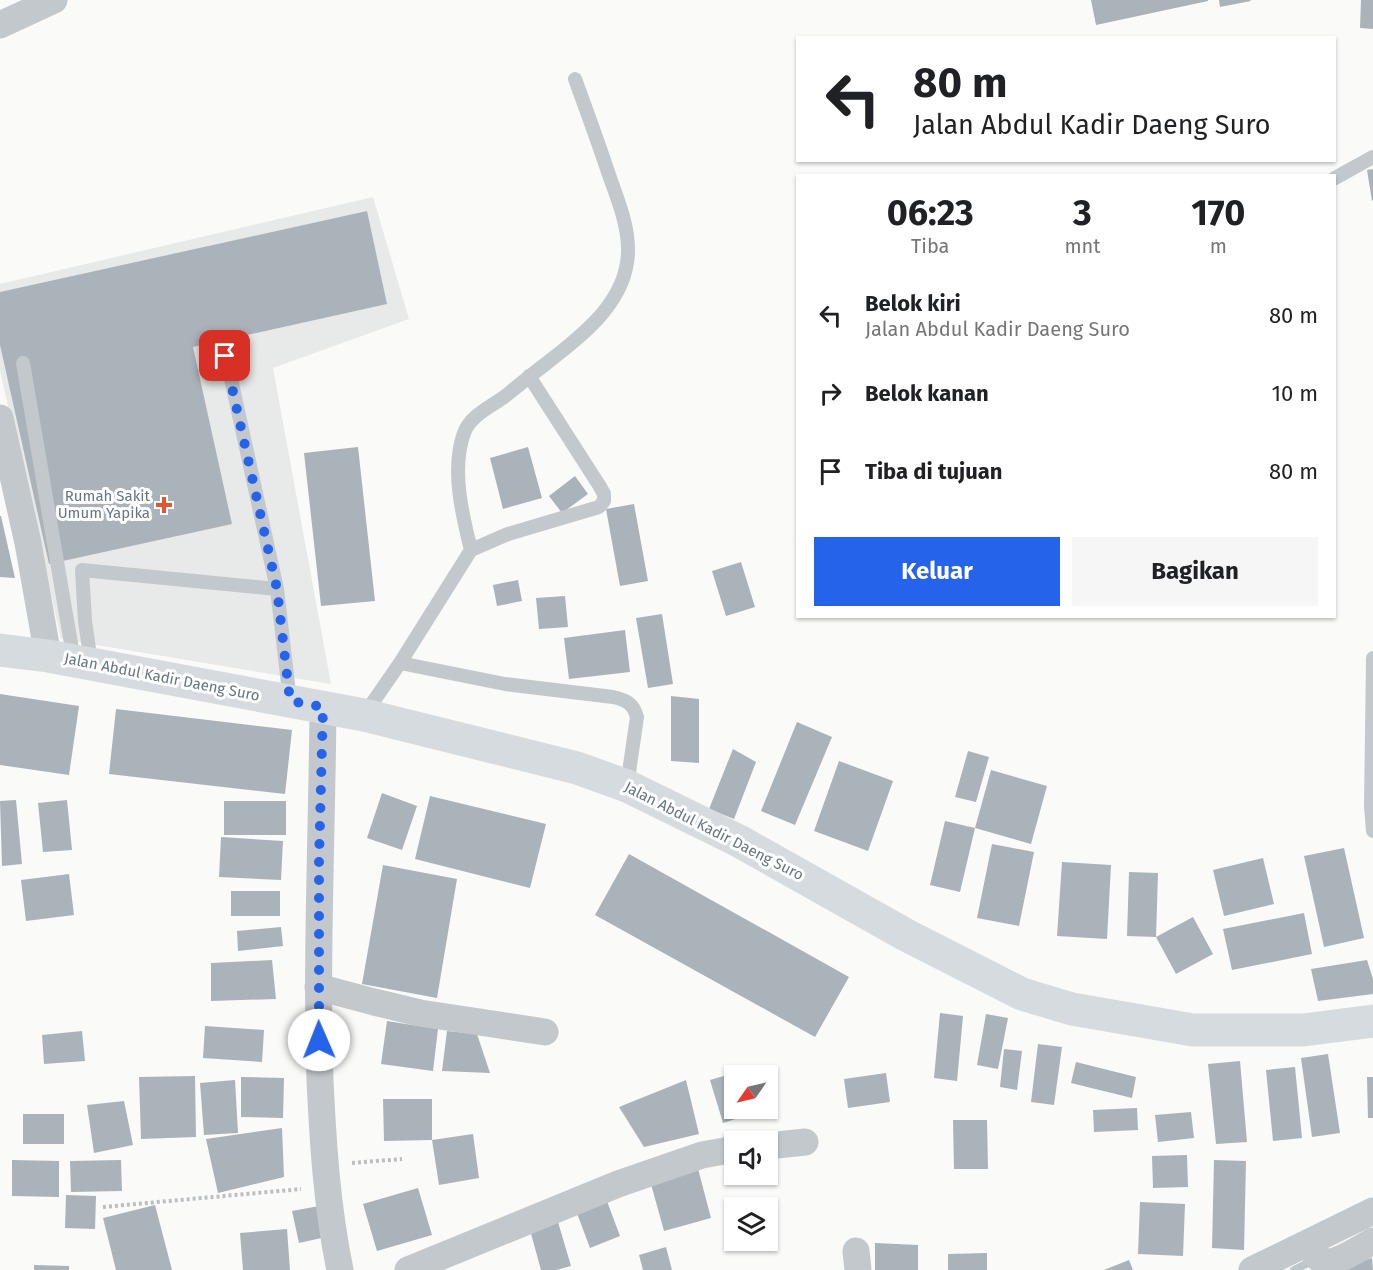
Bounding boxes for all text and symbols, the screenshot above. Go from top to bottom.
text: 80 m [913,58,1007,108]
icon: left [814,60,892,138]
text: Jalan Abdul Kadir Daeng Suro [913,109,1271,141]
text: 06:23 [887,191,974,235]
text: 3 [1073,191,1092,235]
text: 170 [1191,191,1245,235]
text: Tiba [911,234,949,258]
text: mnt [1064,234,1101,258]
text: m [1210,234,1227,258]
text: Belok kiri [865,290,961,317]
icon: left [814,299,847,332]
text: 80 m [1269,302,1318,329]
text: Jalan Abdul Kadir Daeng Suro [865,317,1130,341]
pin [199,330,250,381]
icon: arrive [208,339,241,372]
icon: right [814,377,847,410]
text: Belok kanan [865,380,989,407]
text: 10 m [1272,380,1318,407]
icon: arrive [814,455,847,488]
text: Tiba di tujuan [865,458,1002,485]
text: 80 m [1269,458,1318,485]
place label: Rumah Sakit Umum Yapika [58,487,151,522]
marker: Rumah Sakit Umum Yapika [155,496,173,514]
button: Keluar [814,537,1060,606]
button: Bagikan [1072,537,1318,606]
street label: Jalan Abdul Kadir Daeng Suro [63,649,261,705]
street label: Jalan Abdul Kadir Daeng Suro [621,778,807,884]
position arrow [287,1008,351,1072]
north arrow [724,1065,778,1119]
map controls [724,1065,778,1251]
button: sound [724,1131,778,1185]
button: layers [724,1197,778,1251]

